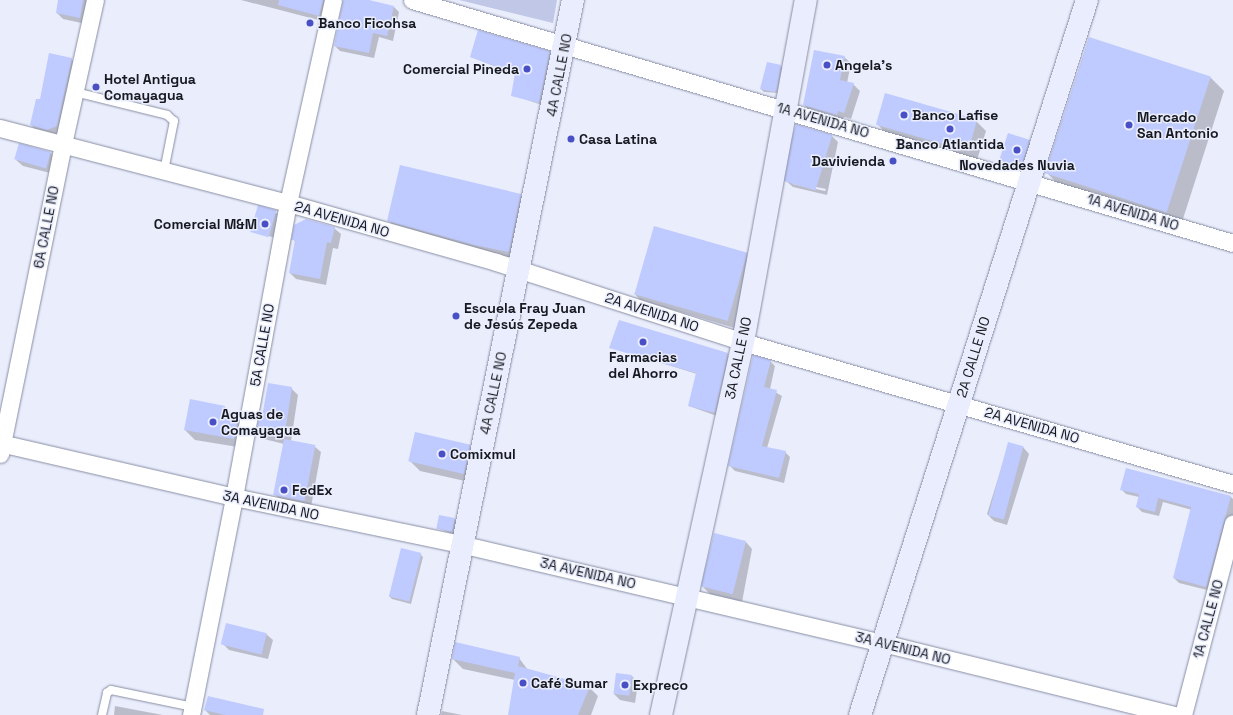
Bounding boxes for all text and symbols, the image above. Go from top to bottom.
place label: Banco Ficohsa [318,15,416,31]
marker: Banco Ficohsa [305,18,315,28]
street label: 4A CALLE NO [543,32,575,118]
place label: Angela's [835,57,892,73]
marker: Angela's [822,60,832,70]
place label: Comercial Pineda [403,61,519,77]
marker: Comercial Pineda [522,64,532,74]
place label: Hotel Antigua Comayagua [104,71,196,104]
marker: Hotel Antigua Comayagua [91,82,101,92]
street label: 1A AVENIDA NO [775,99,871,141]
place label: Banco Lafise [912,107,998,123]
place label: Mercado San Antonio [1137,109,1219,142]
marker: Banco Lafise [899,110,909,120]
marker: Mercado San Antonio [1124,120,1134,130]
marker: Banco Atlantida [945,124,955,134]
place label: Casa Latina [579,131,657,147]
marker: Casa Latina [566,134,576,144]
place label: Banco Atlantida [896,136,1004,152]
marker: Novedades Nuvia [1012,145,1022,155]
place label: Davivienda [811,153,885,169]
marker: Davivienda [888,156,898,166]
place label: Novedades Nuvia [959,157,1075,173]
street label: 6A CALLE NO [30,184,62,270]
street label: 1A AVENIDA NO [1085,190,1181,234]
street label: 2A AVENIDA NO [292,197,392,241]
place label: Comercial M&M [154,216,257,232]
marker: Comercial M&M [260,219,270,229]
street label: 2A AVENIDA NO [603,289,701,335]
place label: Escuela Fray Juan de Jesús Zepeda [464,300,586,332]
street label: 5A CALLE NO [246,302,278,388]
marker: Escuela Fray Juan de Jesús Zepeda [451,311,461,321]
street label: 2A CALLE NO [953,314,993,400]
street label: 3A CALLE NO [721,315,755,401]
marker: Farmacias del Ahorro [638,337,648,347]
place label: Farmacias del Ahorro [608,349,678,382]
street label: 4A CALLE NO [476,350,510,436]
street label: 2A AVENIDA NO [982,403,1082,447]
place label: Aguas de Comayagua [221,406,301,438]
marker: Aguas de Comayagua [208,417,218,427]
place label: Comixmul [450,446,516,462]
marker: Comixmul [437,449,447,459]
place label: FedEx [292,482,332,498]
marker: FedEx [279,485,289,495]
street label: 3A AVENIDA NO [221,487,321,523]
street label: 3A AVENIDA NO [538,554,638,592]
street label: 1A CALLE NO [1189,578,1227,660]
street label: 3A AVENIDA NO [853,628,953,668]
place label: Café Sumar [531,675,608,691]
place label: Expreco [633,677,688,693]
marker: Café Sumar [518,678,528,688]
marker: Expreco [620,680,630,690]

